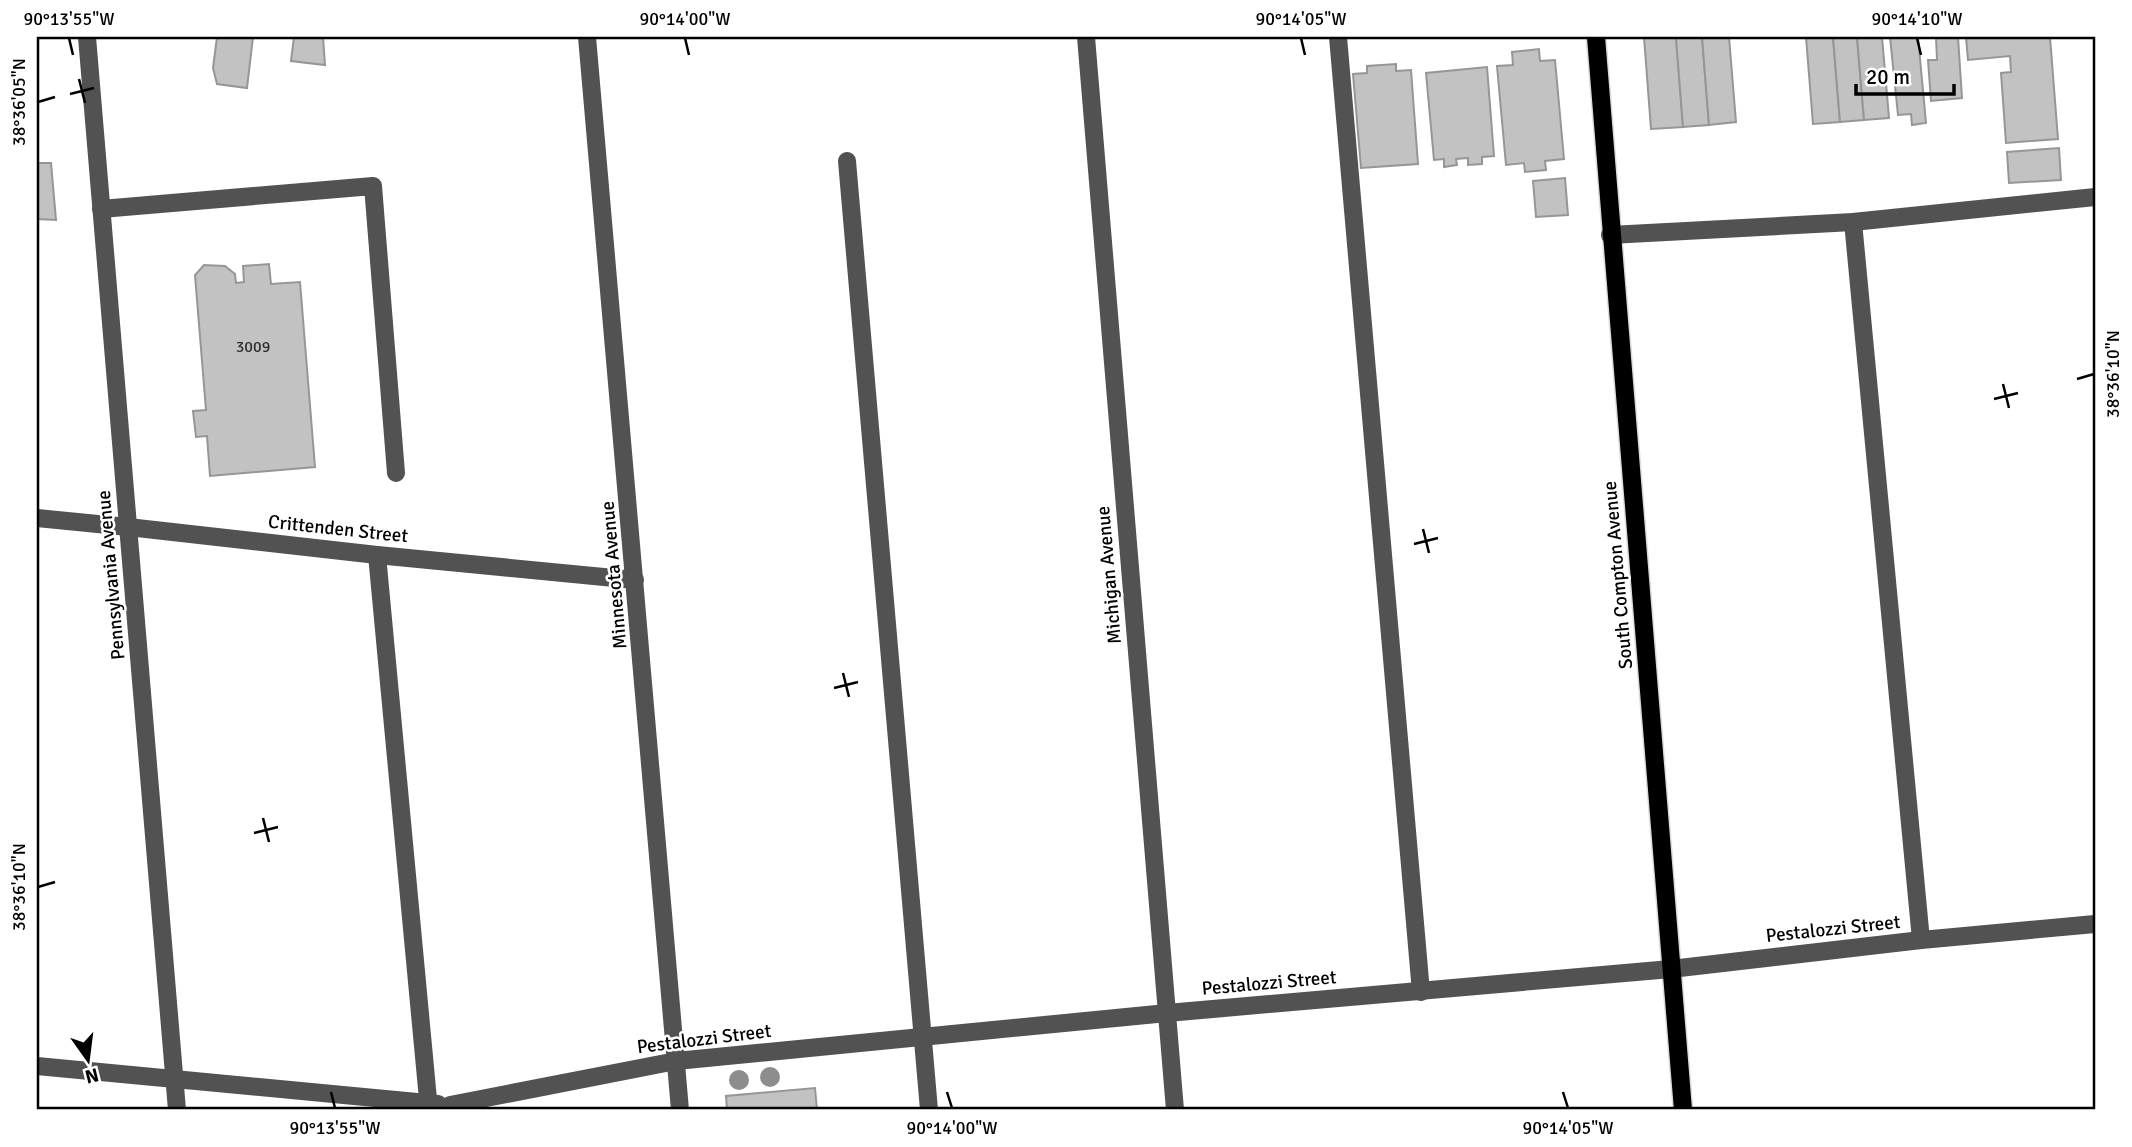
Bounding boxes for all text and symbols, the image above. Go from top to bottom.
text: 90°13'55"W [24,8,114,30]
text: 90°14'00"W [640,8,730,30]
text: 90°14'05"W [1256,8,1346,30]
text: 90°14'10"W [1872,8,1962,30]
scale bar [1856,52,1954,96]
text: 38°36'05"N [8,58,30,146]
text: 20 m [1866,64,1910,90]
text: 38°36'10"N [2102,330,2124,418]
house number: 3009 [236,337,270,357]
street label: South Compton Avenue [1598,480,1638,670]
street label: Pennsylvania Avenue [92,489,130,661]
street label: Minnesota Avenue [596,500,632,650]
street label: Michigan Avenue [1091,505,1127,645]
street label: Crittenden Street [267,510,409,548]
text: 38°36'10"N [8,843,30,931]
street label: Pestalozzi Street [1765,910,1902,948]
street label: Pestalozzi Street [1201,965,1338,1001]
street label: Pestalozzi Street [635,1019,773,1059]
north arrow [52,1024,122,1094]
text: N [83,1062,101,1089]
text: 90°13'55"W [290,1117,380,1139]
text: 90°14'00"W [907,1117,997,1139]
text: 90°14'05"W [1523,1117,1613,1139]

